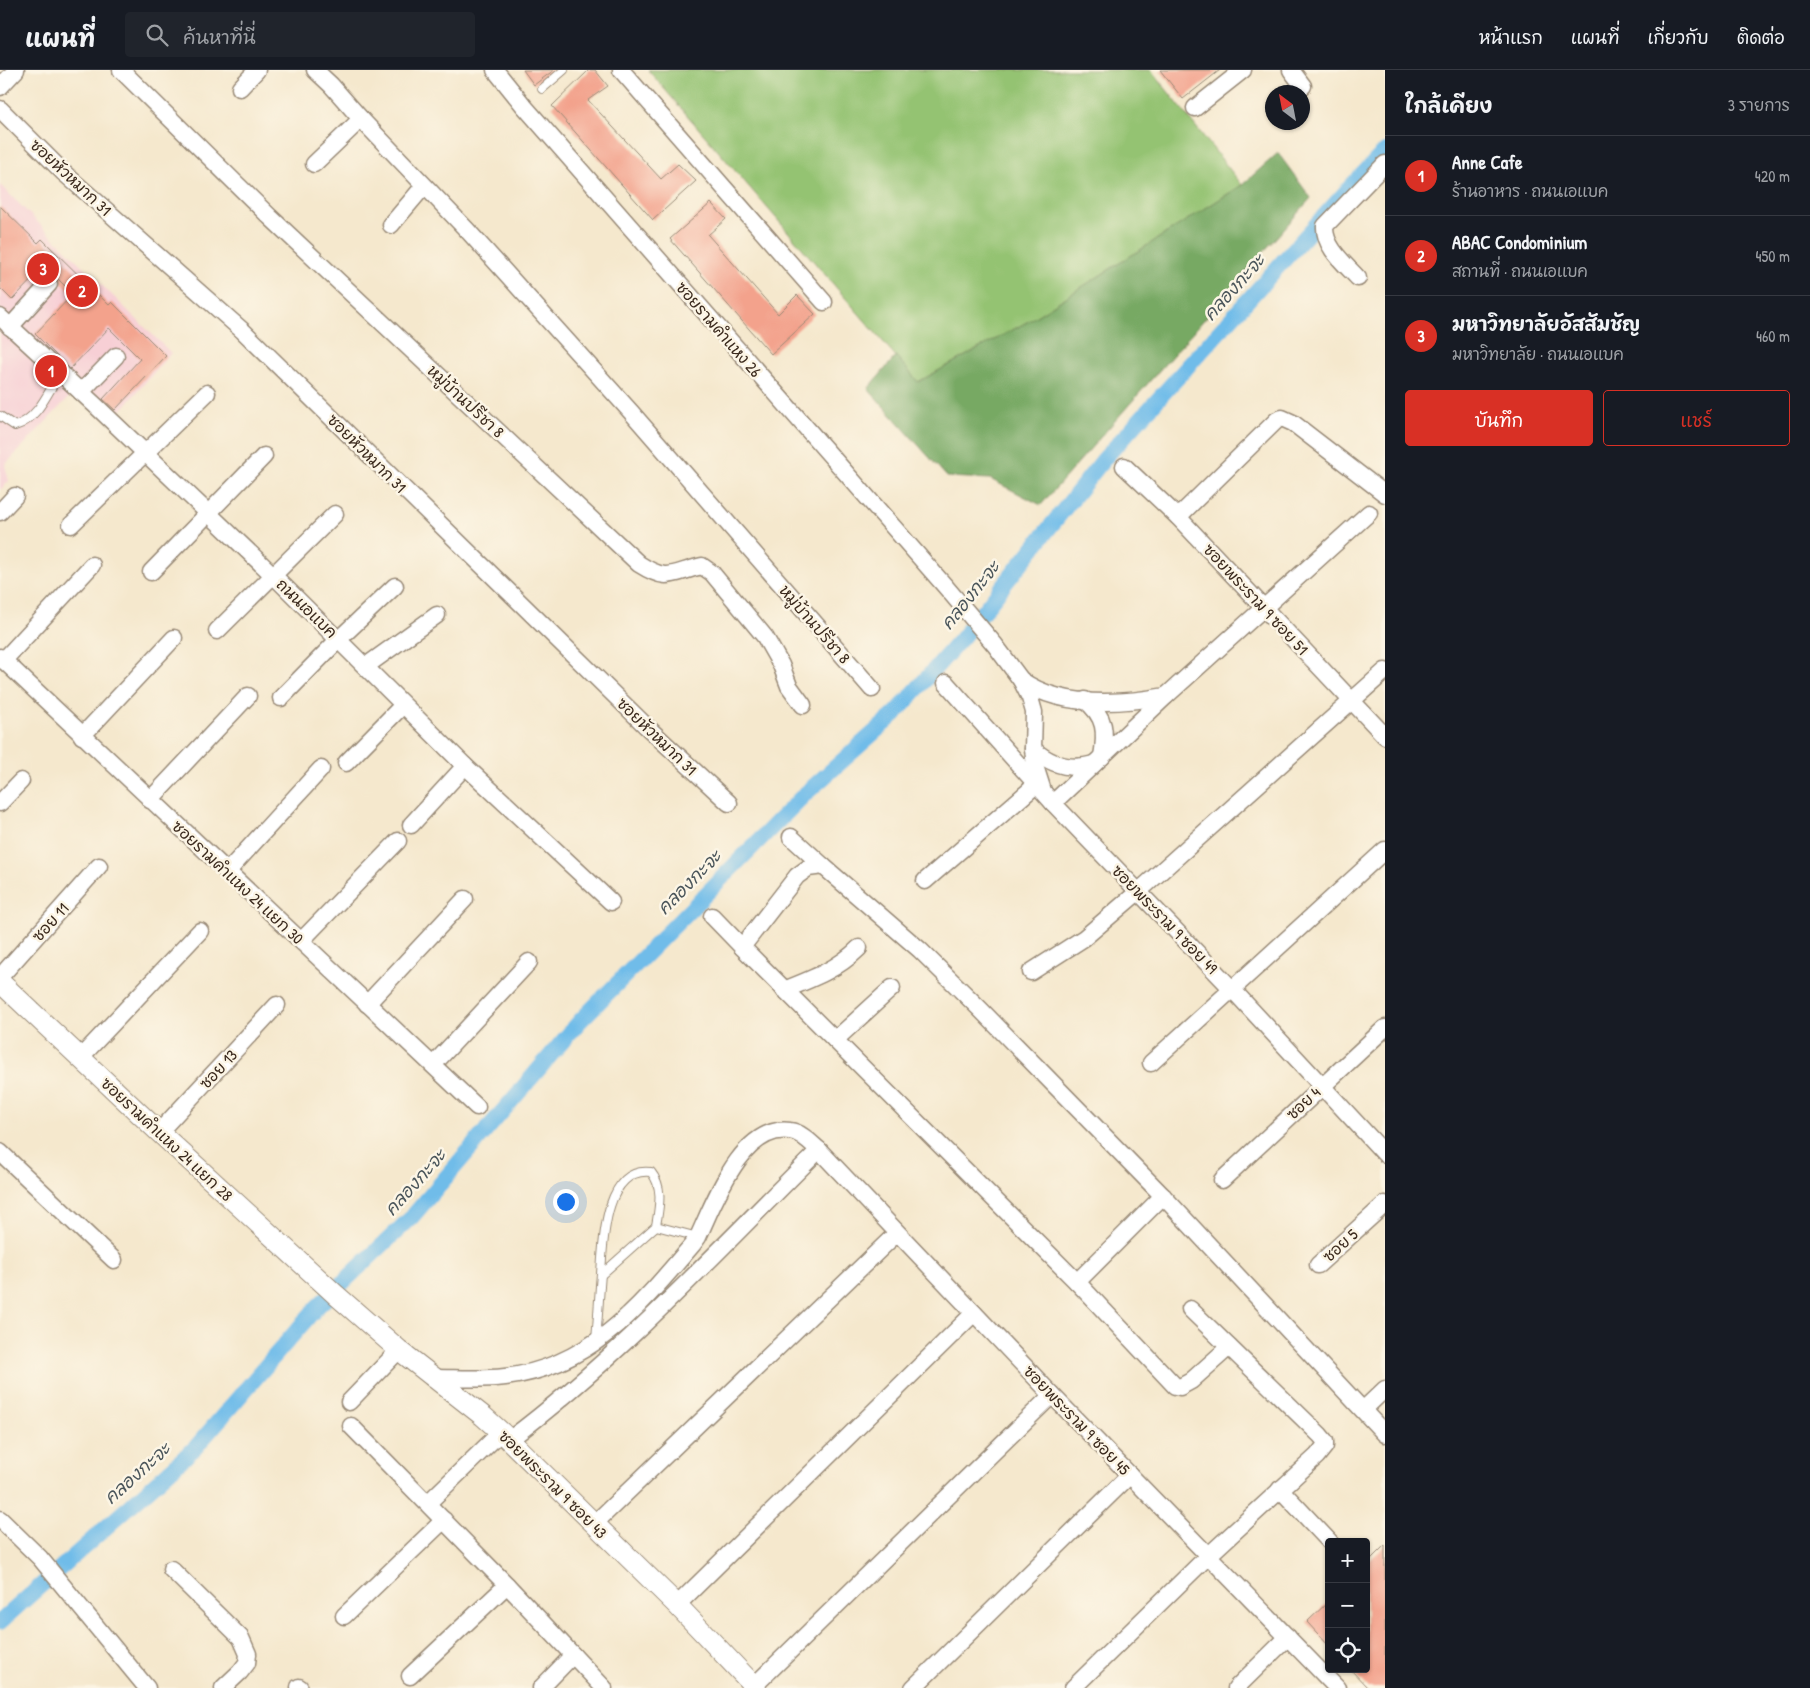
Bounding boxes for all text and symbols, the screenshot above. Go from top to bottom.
search box [125,12,475,57]
icon: search [143,21,171,49]
text: แผนที่ [25,22,95,54]
text: ค้นหาที่นี่ [183,24,256,50]
text: หน้าแรก [1479,25,1543,50]
text: แผนที่ [1571,25,1619,50]
text: เกี่ยวกับ [1647,25,1709,50]
text: ติดต่อ [1737,25,1785,50]
north arrow [1265,85,1310,130]
text: ใกล้เคียง [1405,91,1492,120]
text: 3 รายการ [1728,94,1790,116]
street label: ซอยหัวหมาก 31 [26,134,116,220]
text: Anne Cafe [1452,149,1523,175]
text: 1 [1418,165,1424,187]
text: 420 m [1755,165,1790,187]
text: ร้านอาหาร · ถนนเอแบค [1452,180,1608,202]
text: ABAC Condominium [1452,229,1587,255]
text: 2 [1417,245,1425,267]
text: 450 m [1756,245,1790,267]
water label: คลองกะจะ [1197,247,1272,326]
pin: 3 [27,250,59,288]
text: สถานที่ · ถนนเอแบค [1452,260,1588,282]
pin: 2 [66,272,98,310]
street label: ซอยรามคำแหง 26 [671,276,767,382]
text: มหาวิทยาลัยอัสสัมชัญ [1452,311,1640,337]
text: 3 [1417,325,1425,347]
text: 460 m [1756,325,1790,347]
text: มหาวิทยาลัย · ถนนเอแบค [1452,343,1624,365]
pin: 1 [35,352,67,390]
street label: หมู่บ้านปรีชา 8 [421,360,509,444]
button: บันทึก [1405,390,1593,446]
button: แชร์ [1603,390,1790,446]
street label: ซอยหัวหมาก 31 [323,409,411,497]
street label: ซอยพระราม 9 ซอย 51 [1199,539,1313,659]
water label: คลองกะจะ [935,554,1006,635]
street label: ถนนเอแบค [272,573,342,643]
street label: หมู่บ้านปรีชา 8 [773,580,855,669]
street label: ซอยหัวหมาก 31 [612,692,702,780]
street label: ซอยรามคำแหง 24 แยก 30 [167,815,309,949]
water label: คลองกะจะ [651,843,728,920]
street label: ซอยพระราม 9 ซอย 49 [1107,860,1223,978]
street label: ซอย 11 [27,898,73,946]
street label: ซอย 13 [194,1044,242,1094]
street label: ซอยรามคำแหง 24 แยก 28 [96,1072,238,1206]
street label: ซอย 4 [1281,1081,1325,1125]
water label: คลองกะจะ [378,1142,453,1221]
your location [553,1189,579,1215]
street label: ซอย 5 [1318,1223,1362,1267]
street label: ซอยพระราม 9 ซอย 45 [1019,1360,1135,1480]
street label: ซอยพระราม 9 ซอย 43 [494,1425,612,1543]
water label: คลองกะจะ [98,1435,177,1510]
map controls [1325,1538,1370,1673]
button: + [1325,1538,1370,1583]
button: − [1325,1583,1370,1628]
button: locate [1325,1628,1370,1673]

